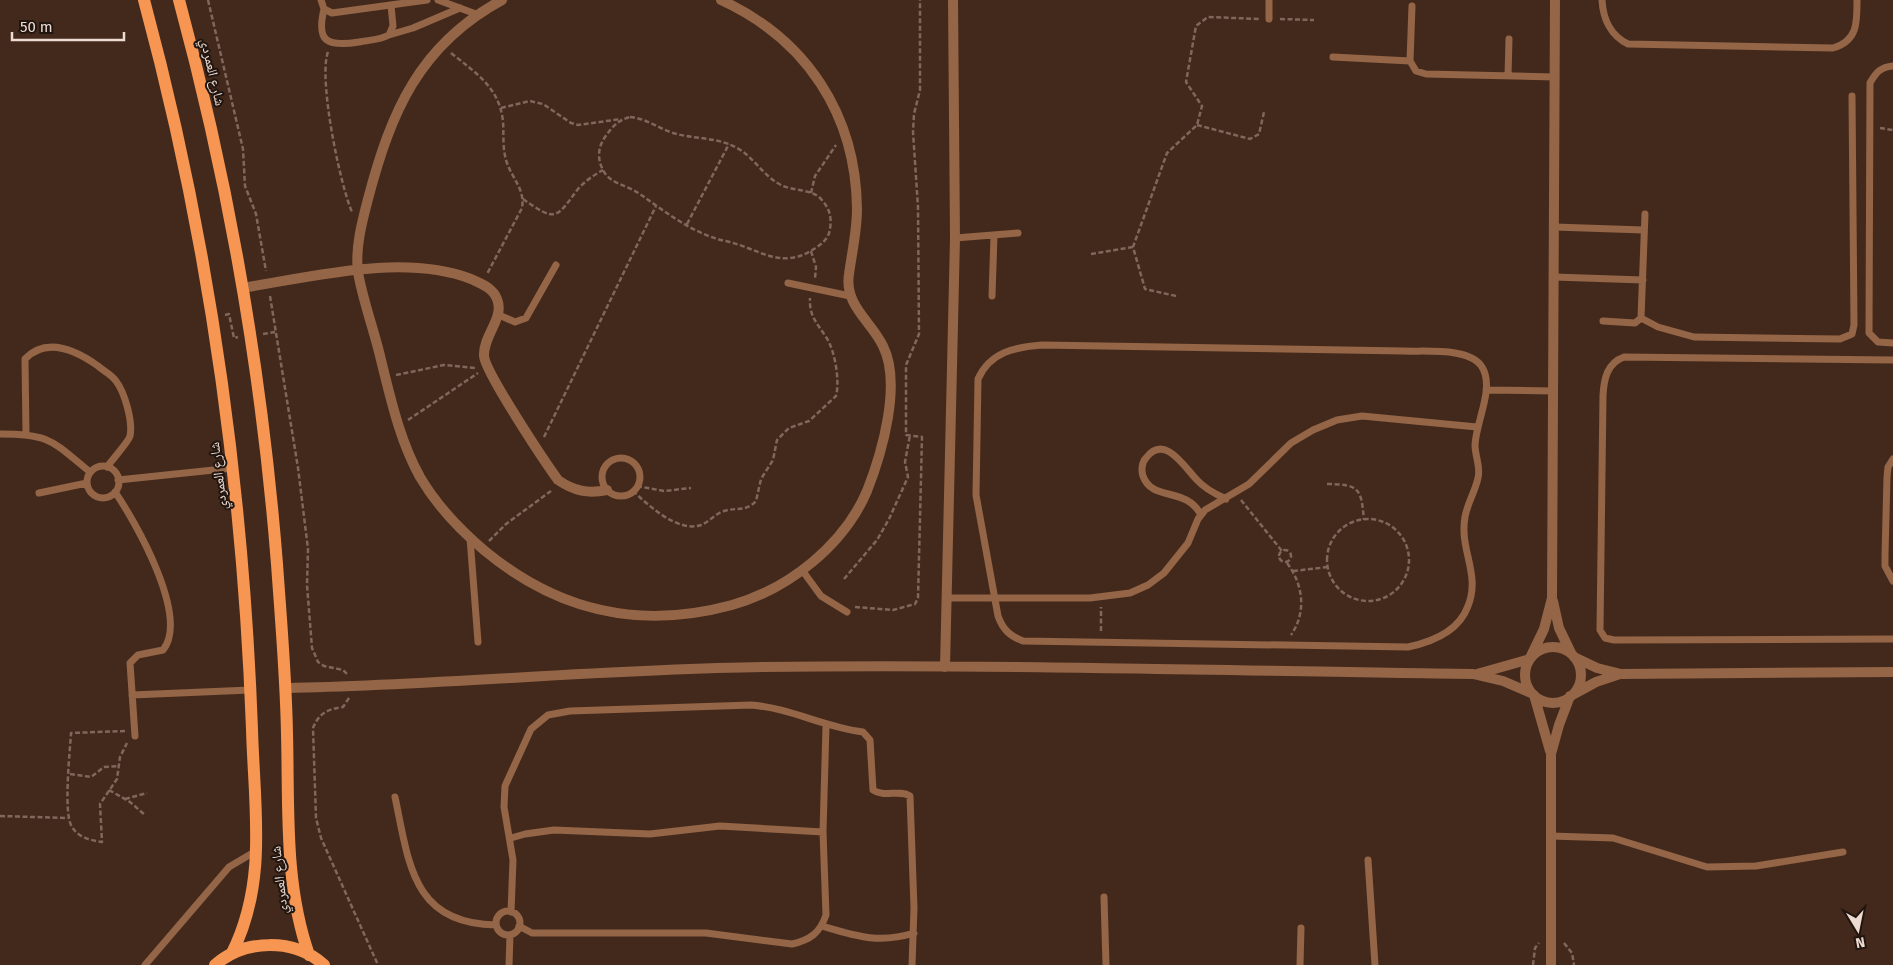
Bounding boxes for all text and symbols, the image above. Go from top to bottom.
scale bar [12,10,125,42]
text: 50 m [20,18,53,36]
street label: شارع العمردي [194,37,228,108]
street label: شارع العمردي [206,441,234,511]
street label: شارع العمردي [267,845,294,915]
north arrow [1833,905,1883,955]
text: N [1854,933,1866,951]

